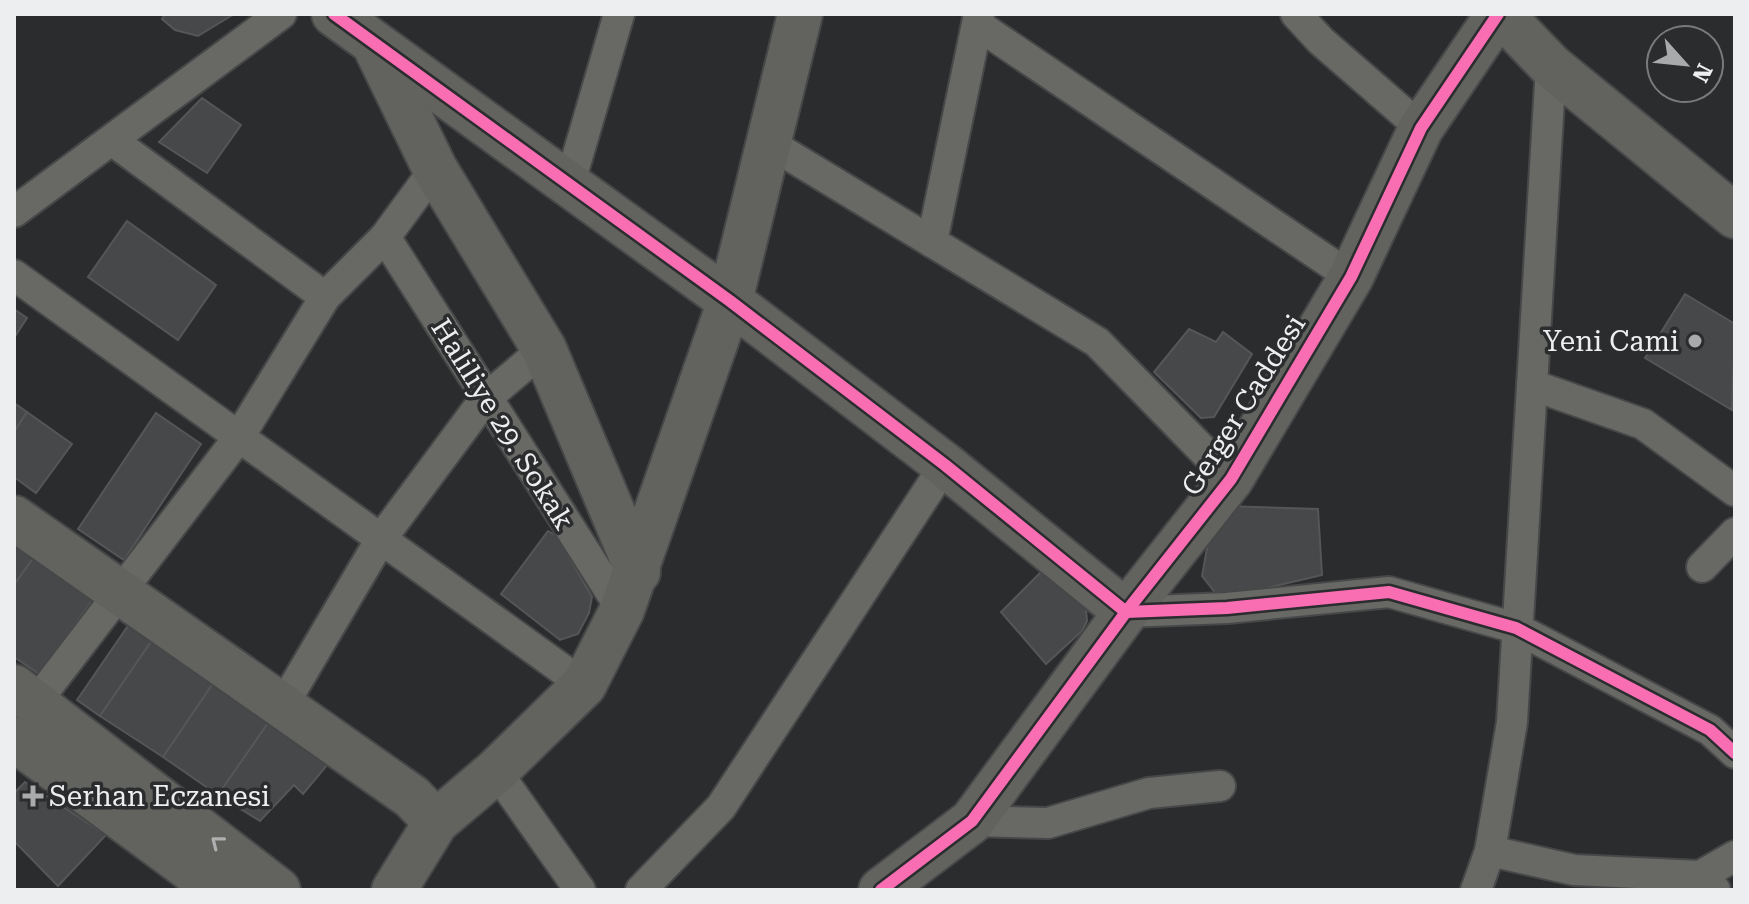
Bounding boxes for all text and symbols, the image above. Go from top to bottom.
north arrow [1645,24,1725,104]
text: N [1687,60,1717,86]
street label: Gerger Caddesi [1175,309,1312,502]
street label: Haliliye 29. Sokak [424,313,581,536]
place label: Yeni Cami [1543,325,1679,358]
marker: Yeni Cami [1686,332,1704,350]
place label: Serhan Eczanesi [49,780,270,813]
marker: Serhan Eczanesi [24,787,42,805]
one-way arrow [211,838,226,852]

